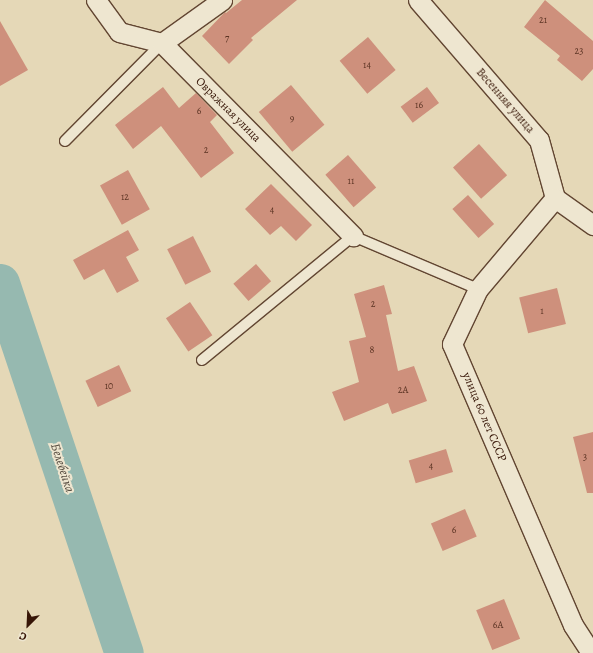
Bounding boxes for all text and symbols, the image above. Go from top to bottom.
house number: 21 [539,14,547,26]
house number: 7 [225,32,229,44]
house number: 23 [575,45,583,57]
house number: 14 [363,59,371,71]
street label: Весенняя улица [473,65,537,137]
street label: Овражная улица [192,74,264,146]
house number: 16 [415,99,423,111]
house number: 6 [197,105,201,117]
house number: 9 [290,112,294,124]
house number: 2 [204,144,208,156]
house number: 11 [348,175,354,187]
house number: 12 [121,191,129,203]
house number: 4 [270,204,274,216]
house number: 2 [371,298,375,310]
house number: 1 [540,305,544,317]
house number: 8 [370,344,374,356]
street label: улица 60 лет СССР [459,370,509,464]
house number: 10 [105,380,113,392]
house number: 2А [398,384,408,396]
water label: Белебейка [47,441,77,495]
house number: 3 [583,451,587,463]
house number: 4 [429,460,433,472]
house number: 6 [452,524,456,536]
north arrow [8,605,48,645]
house number: 6А [493,619,503,631]
text: С [17,628,29,645]

